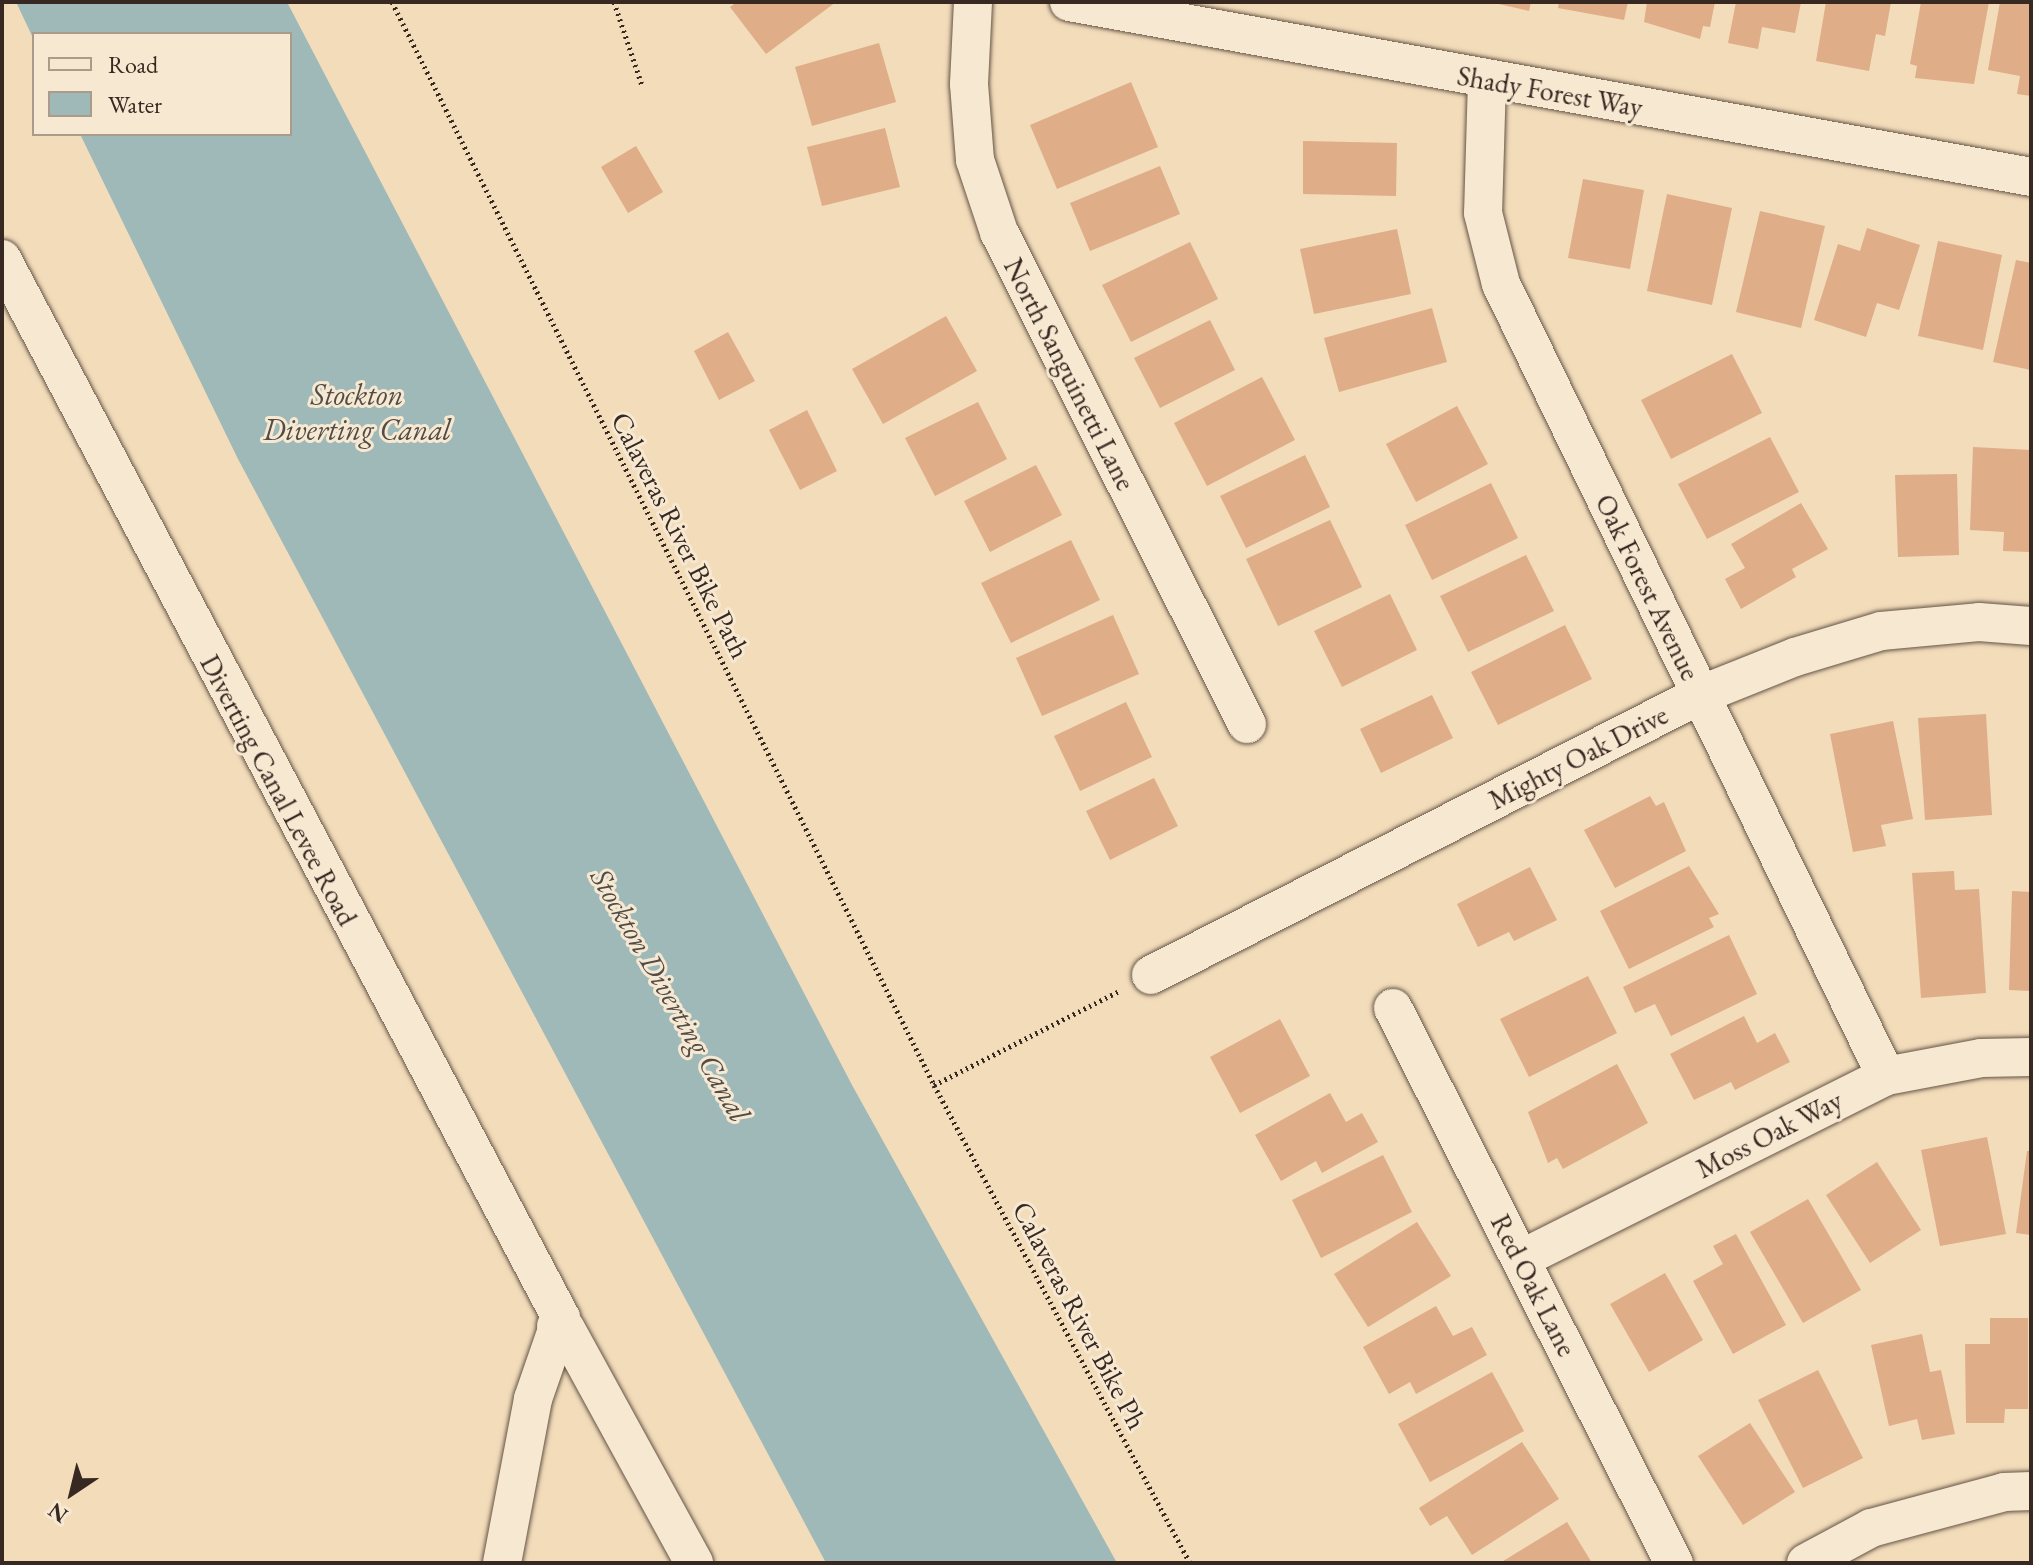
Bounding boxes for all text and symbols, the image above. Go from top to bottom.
legend [32,32,292,136]
text: Road [108,49,158,80]
street label: Shady Forest Way [1455,58,1645,124]
text: Water [108,89,162,120]
street label: North Sanguinetti Lane [997,252,1143,496]
water label: Stockton Diverting Canal [263,377,451,448]
street label: Calaveras River Bike Path [604,406,758,664]
street label: Oak Forest Avenue [1588,489,1708,685]
street label: Diverting Canal Levee Road [193,649,365,931]
street label: Mighty Oak Drive [1483,697,1673,817]
water label: Stockton Diverting Canal [583,862,757,1128]
street label: Moss Oak Way [1690,1083,1848,1185]
street label: Calaveras River Bike Ph [1006,1195,1154,1435]
street label: Red Oak Lane [1484,1208,1584,1362]
north arrow [32,1453,112,1533]
text: N [42,1496,74,1530]

